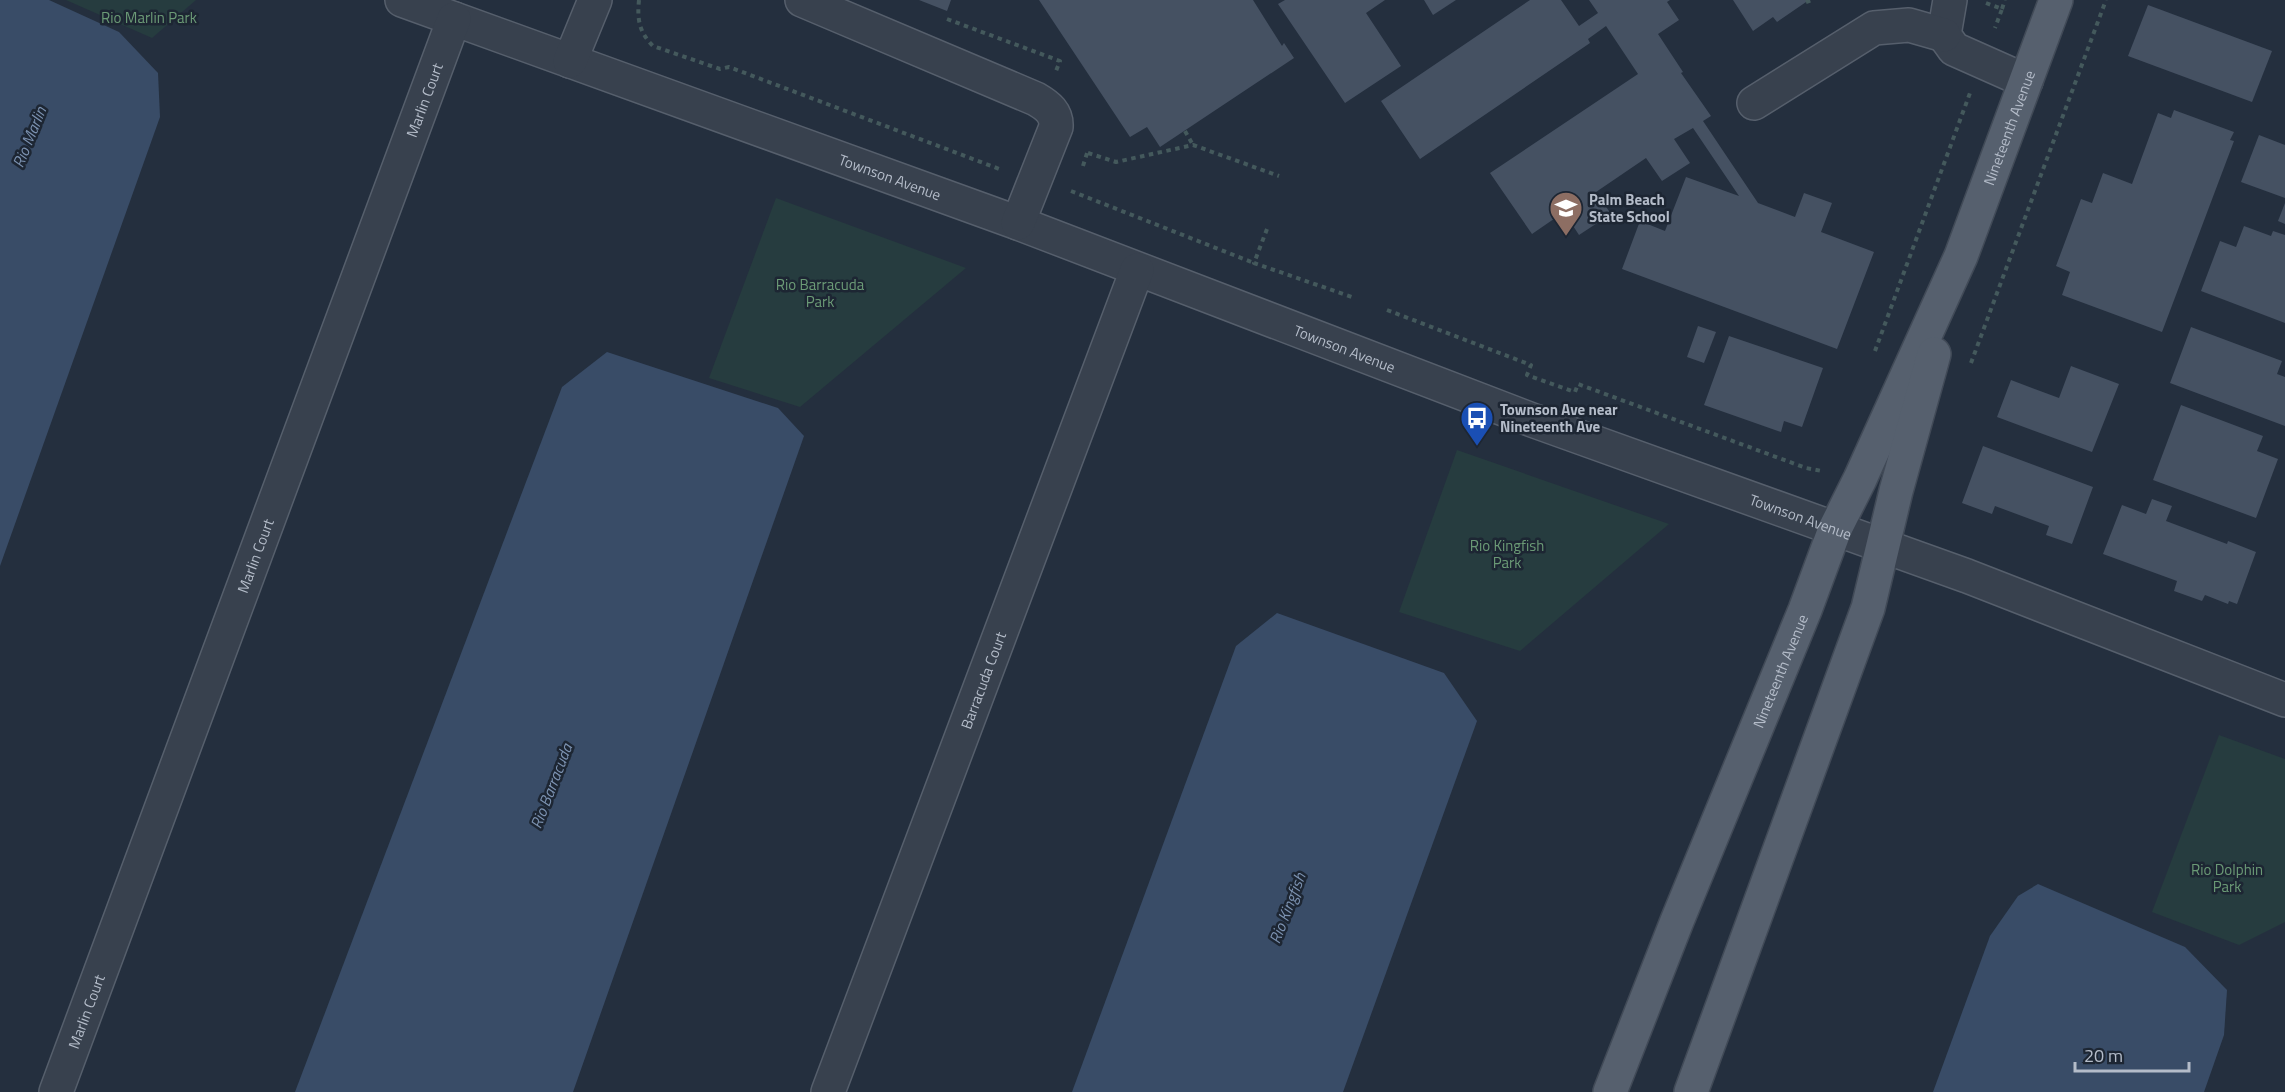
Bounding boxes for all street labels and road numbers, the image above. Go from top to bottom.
street label: Marlin Court [400,59,449,141]
street label: Nineteenth Avenue [1977,67,2040,188]
street label: Townson Avenue [836,148,944,206]
street label: Townson Avenue [1291,318,1399,378]
street label: Townson Avenue [1746,487,1855,545]
street label: Marlin Court [231,515,279,596]
street label: Nineteenth Avenue [1746,611,1814,731]
street label: Barracuda Court [954,628,1012,732]
street label: Marlin Court [62,970,110,1052]

